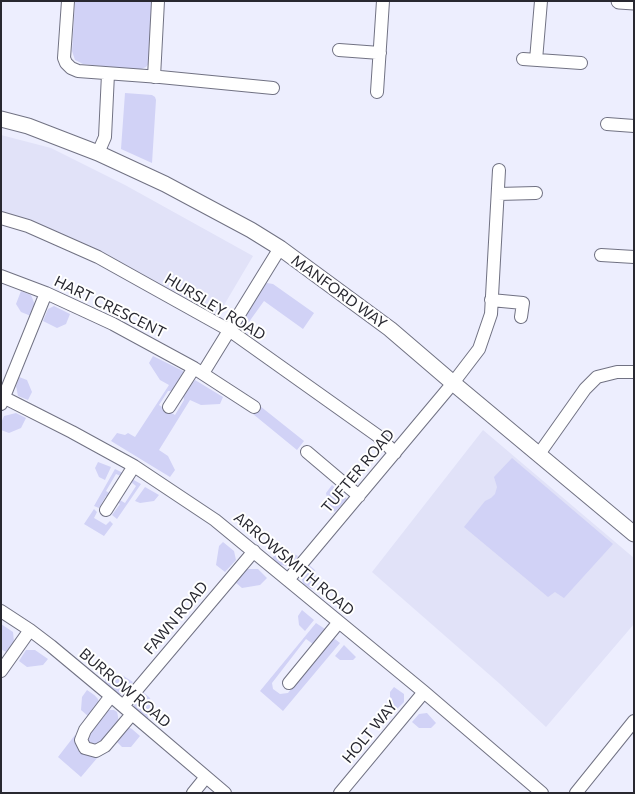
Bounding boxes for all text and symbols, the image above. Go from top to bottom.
street label: MANFORD WAY [288,251,390,333]
street label: HURSLEY ROAD [161,270,269,344]
street label: HART CRESCENT [51,272,169,342]
street label: TUFTER ROAD [318,426,398,516]
street label: ARROWSMITH ROAD [230,508,358,620]
street label: FAWN ROAD [140,578,212,658]
street label: BURROW ROAD [76,645,174,731]
street label: HOLT WAY [339,697,401,767]

